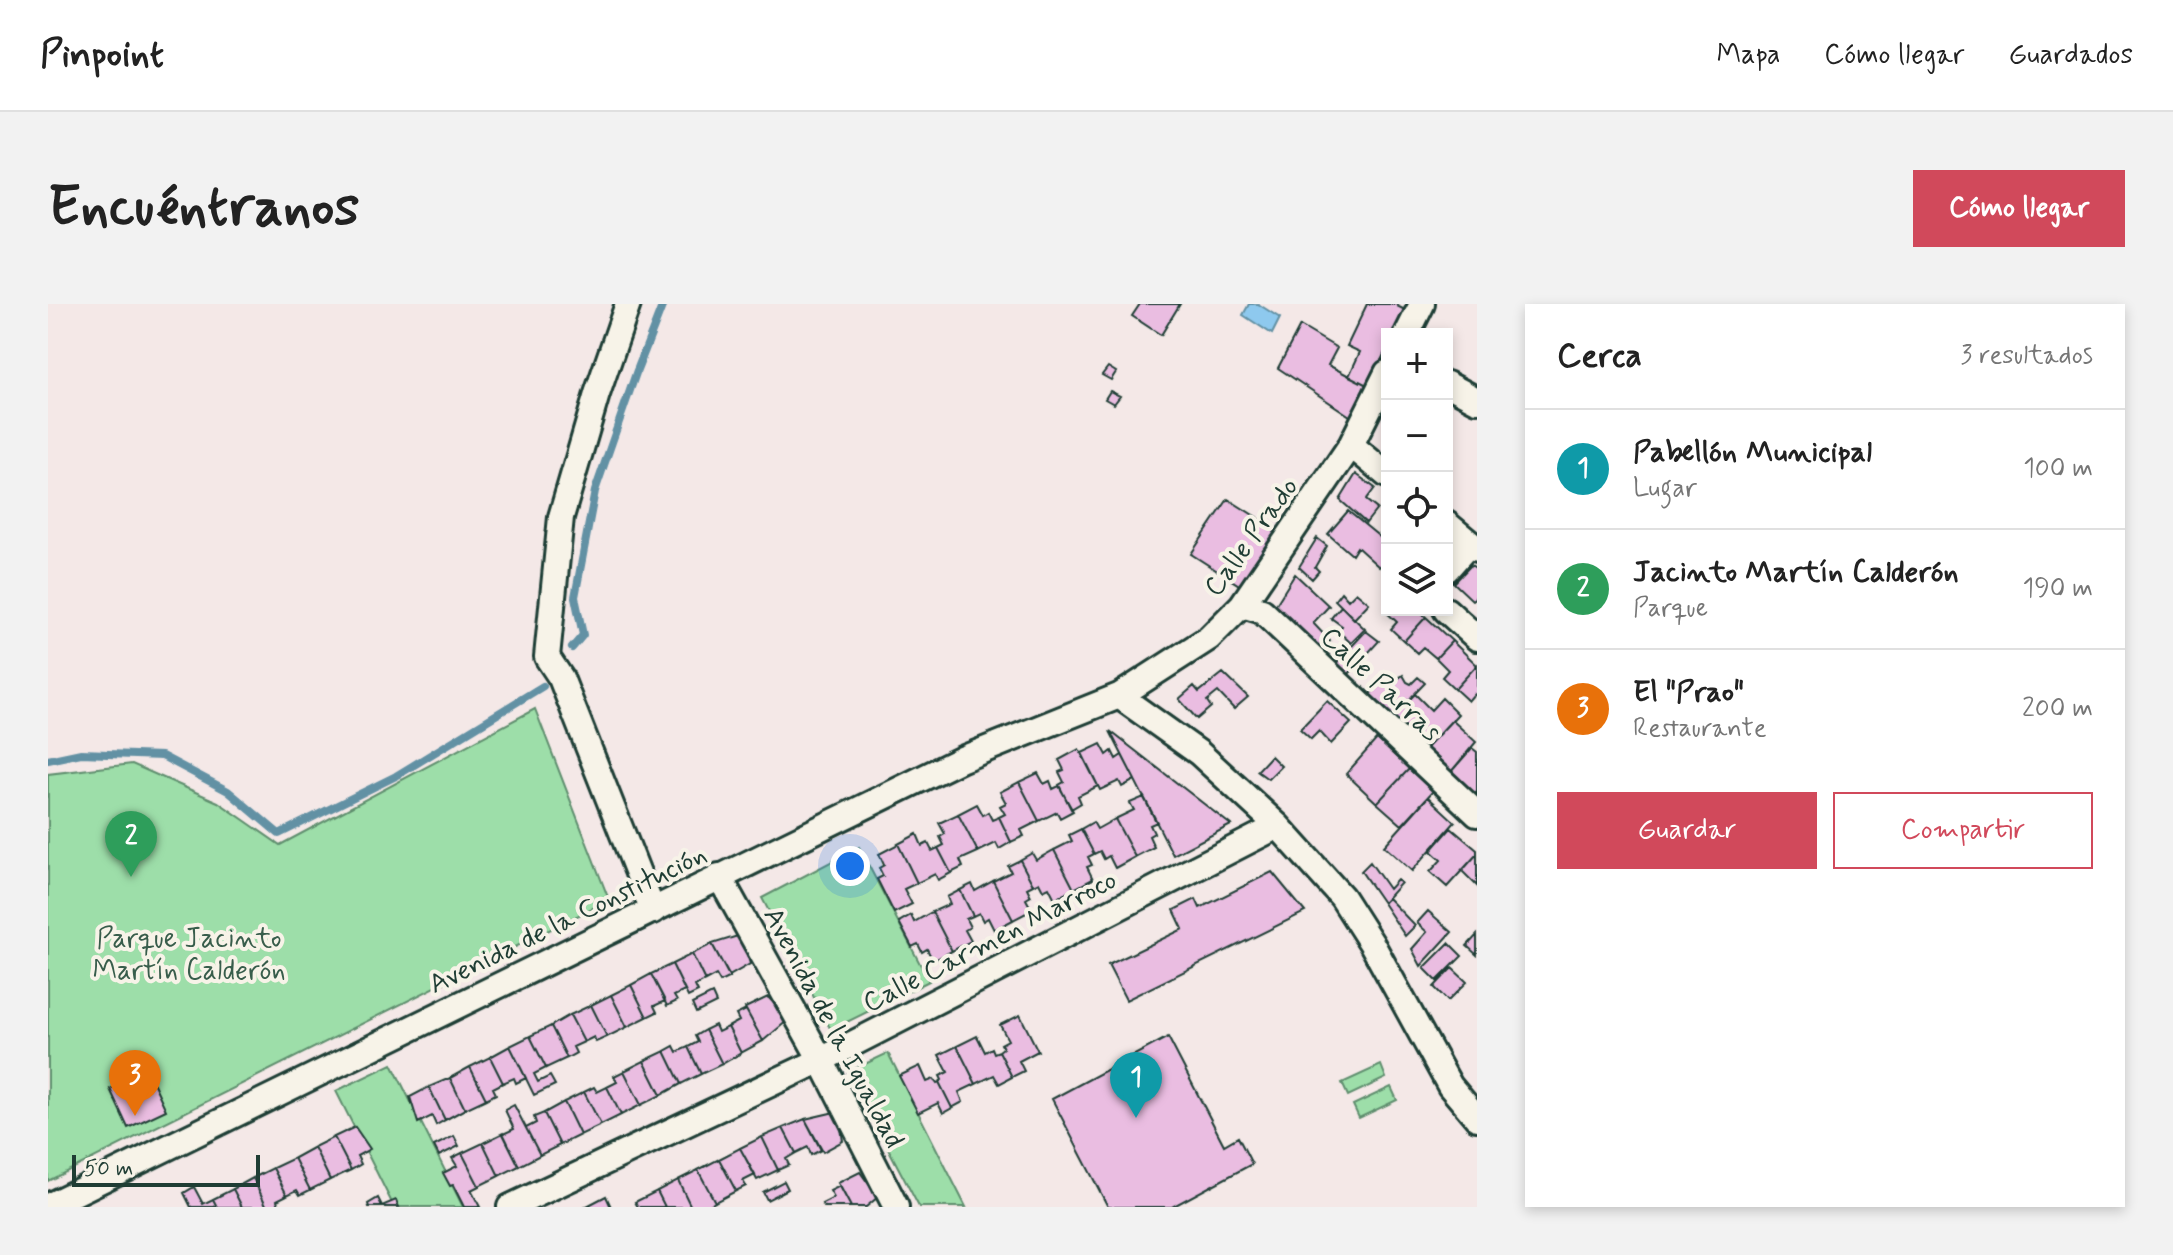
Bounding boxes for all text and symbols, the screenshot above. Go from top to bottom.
text: Pinpoint [40,31,164,80]
text: Mapa [1717,37,1780,74]
text: Cómo llegar [1824,37,1964,74]
text: Guardados [2008,37,2133,74]
button: Cómo llegar [1913,170,2125,247]
text: Encuéntranos [48,172,359,245]
map controls [1381,328,1453,616]
button: + [1381,328,1453,400]
text: Cerca [1557,334,1642,379]
text: 3 resultados [1961,339,2093,373]
button: − [1381,400,1453,472]
text: Pabellón Municipal [1633,433,1872,472]
text: 1 [1577,452,1589,486]
text: 100 m [2023,452,2093,486]
street label: Calle Prado [1196,471,1308,604]
button: locate [1381,472,1453,544]
text: Lugar [1633,472,1697,506]
button: layers [1381,544,1453,616]
text: Jacinto Martín Calderón [1633,553,1959,592]
text: 2 [1577,572,1589,606]
text: 190 m [2023,572,2093,606]
text: Parque [1633,592,1708,626]
street label: Calle Parras [1312,619,1449,751]
text: El "Prao" [1633,673,1744,712]
text: 3 [1577,692,1589,726]
text: 200 m [2022,692,2093,726]
text: Restaurante [1633,712,1767,746]
button: Guardar [1557,792,1817,869]
button: Compartir [1833,792,2093,869]
pin: 2 [105,811,157,877]
street label: Avenida de la Constitución [423,837,713,1004]
your location [830,846,870,886]
street label: Calle Carmen Marroco [857,862,1123,1022]
street label: Avenida de la Igualdad [754,901,912,1155]
park label: Parque Jacinto Martín Calderón [92,921,286,990]
pin: 3 [109,1050,161,1116]
pin: 1 [1110,1052,1162,1118]
scale bar [72,1151,260,1187]
text: 50 m [84,1155,133,1183]

